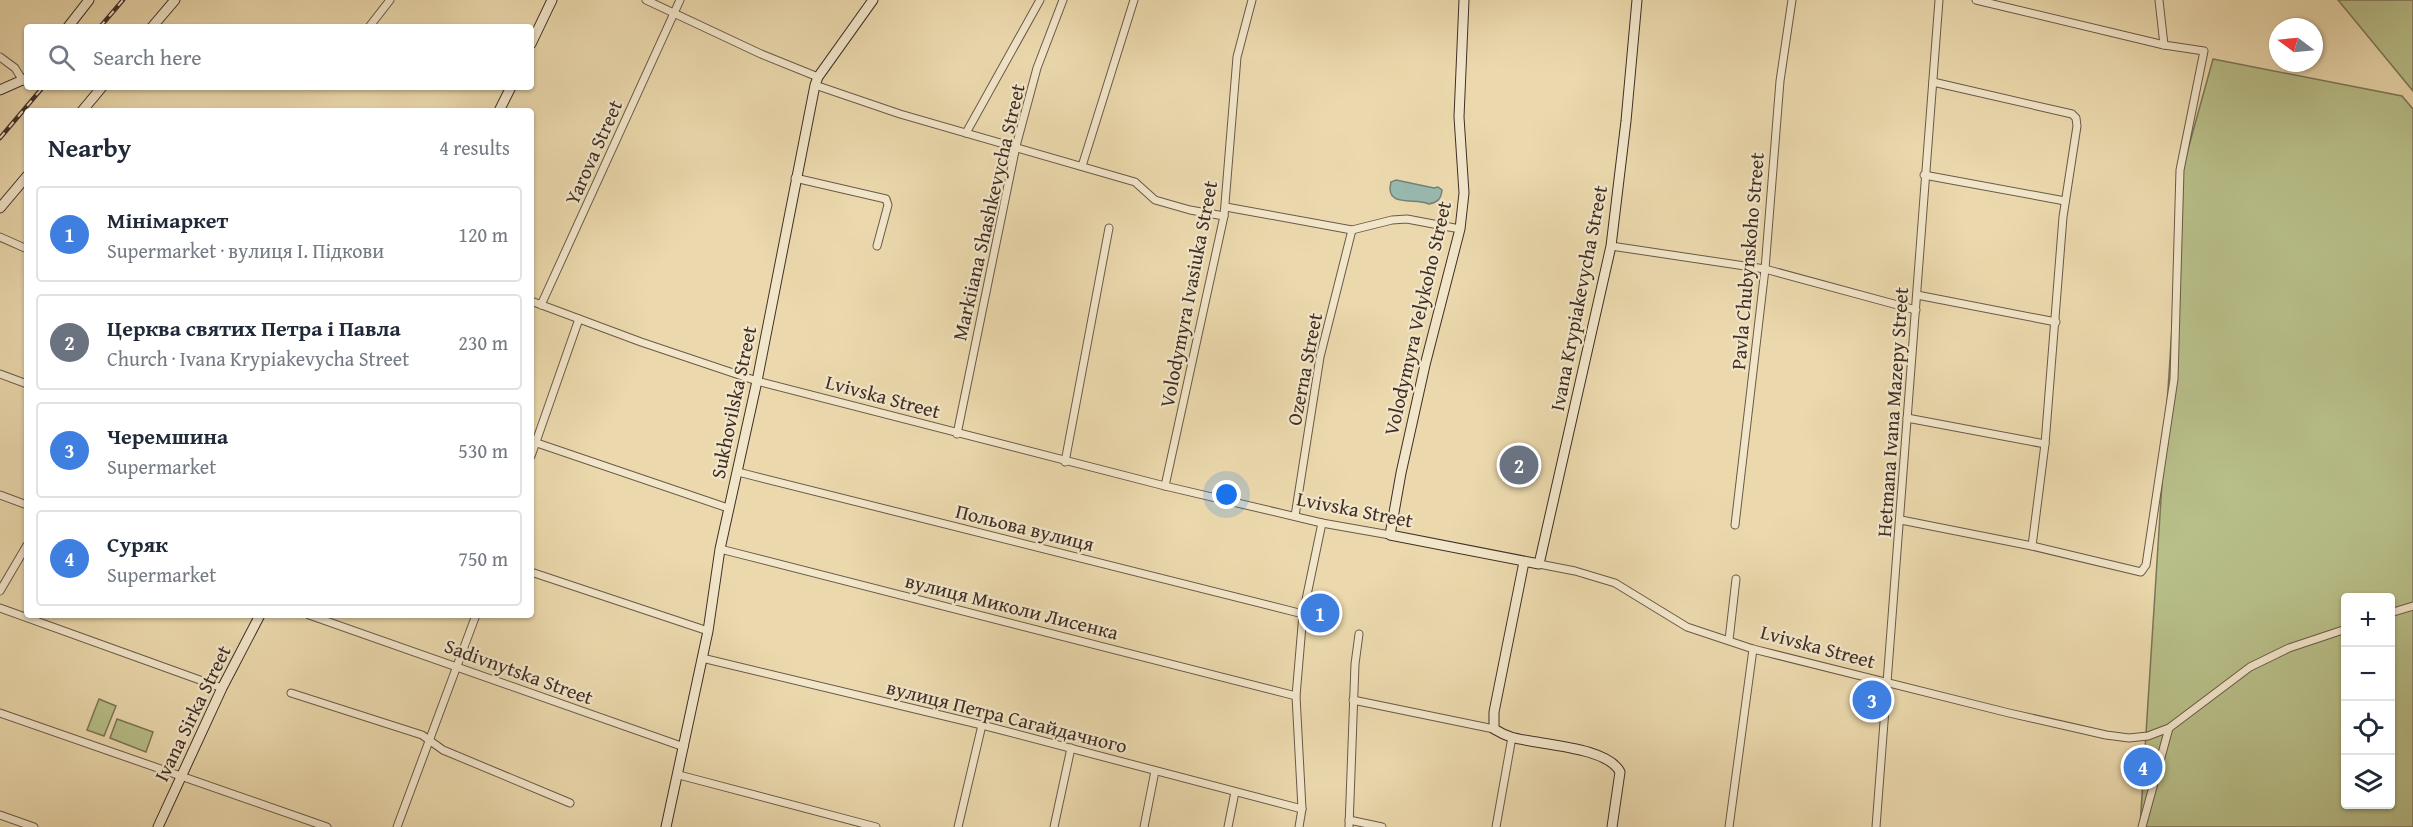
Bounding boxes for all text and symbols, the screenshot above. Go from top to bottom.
north arrow [2269,18,2323,72]
search box [24,24,534,90]
icon: search [45,41,78,74]
text: Search here [93,41,202,73]
street label: Markiiana Shashkevycha Street [944,81,1032,343]
street label: Yarova Street [557,95,629,209]
text: Nearby [48,128,131,167]
text: 4 results [439,133,510,162]
street label: Pavla Chubynskoho Street [1723,151,1771,371]
street label: Volodymyra Ivasiuka Street [1152,178,1224,410]
street label: Ivana Krypiakevycha Street [1542,183,1614,413]
street label: Volodymyra Velykoho Street [1376,198,1458,438]
text: Мінімаркет [107,204,228,236]
text: 1 [64,220,75,249]
text: 120 m [458,220,508,249]
text: Supermarket · вулиця І. Підкови [107,236,384,265]
street label: Hetmana Ivana Mazepy Street [1869,286,1915,538]
street label: Ozerna Street [1279,310,1329,428]
text: Церква святих Петра і Павла [107,312,401,344]
street label: Sukhovilska Street [703,323,763,481]
text: 2 [64,328,75,357]
text: 230 m [458,328,508,357]
text: Church · Ivana Krypiakevycha Street [107,344,409,373]
street label: Lvivska Street [822,367,944,425]
text: Черемшина [107,420,228,452]
text: 3 [64,436,75,465]
text: 530 m [458,436,508,465]
pin: 2 [1500,442,1538,488]
text: Supermarket [107,452,216,481]
your location [1212,480,1241,509]
street label: Lvivska Street [1294,484,1416,534]
street label: Польова вулиця [953,496,1097,558]
text: Суряк [107,528,168,560]
text: 4 [64,544,75,573]
text: 750 m [458,544,508,573]
text: Supermarket [107,560,216,589]
street label: вулиця Миколи Лисенка [902,565,1122,647]
pin: 1 [1300,590,1340,636]
map controls [2341,593,2395,809]
button: + [2341,593,2395,647]
street label: Lvivska Street [1757,617,1879,675]
street label: Sadivnytska Street [441,631,597,711]
street label: Ivana Sirka Street [146,640,238,786]
button: − [2341,647,2395,701]
street label: вулиця Петра Сагайдачного [884,672,1130,760]
pin: 3 [1852,678,1892,722]
button: locate [2341,701,2395,755]
pin: 4 [2124,744,2162,789]
button: layers [2341,755,2395,809]

